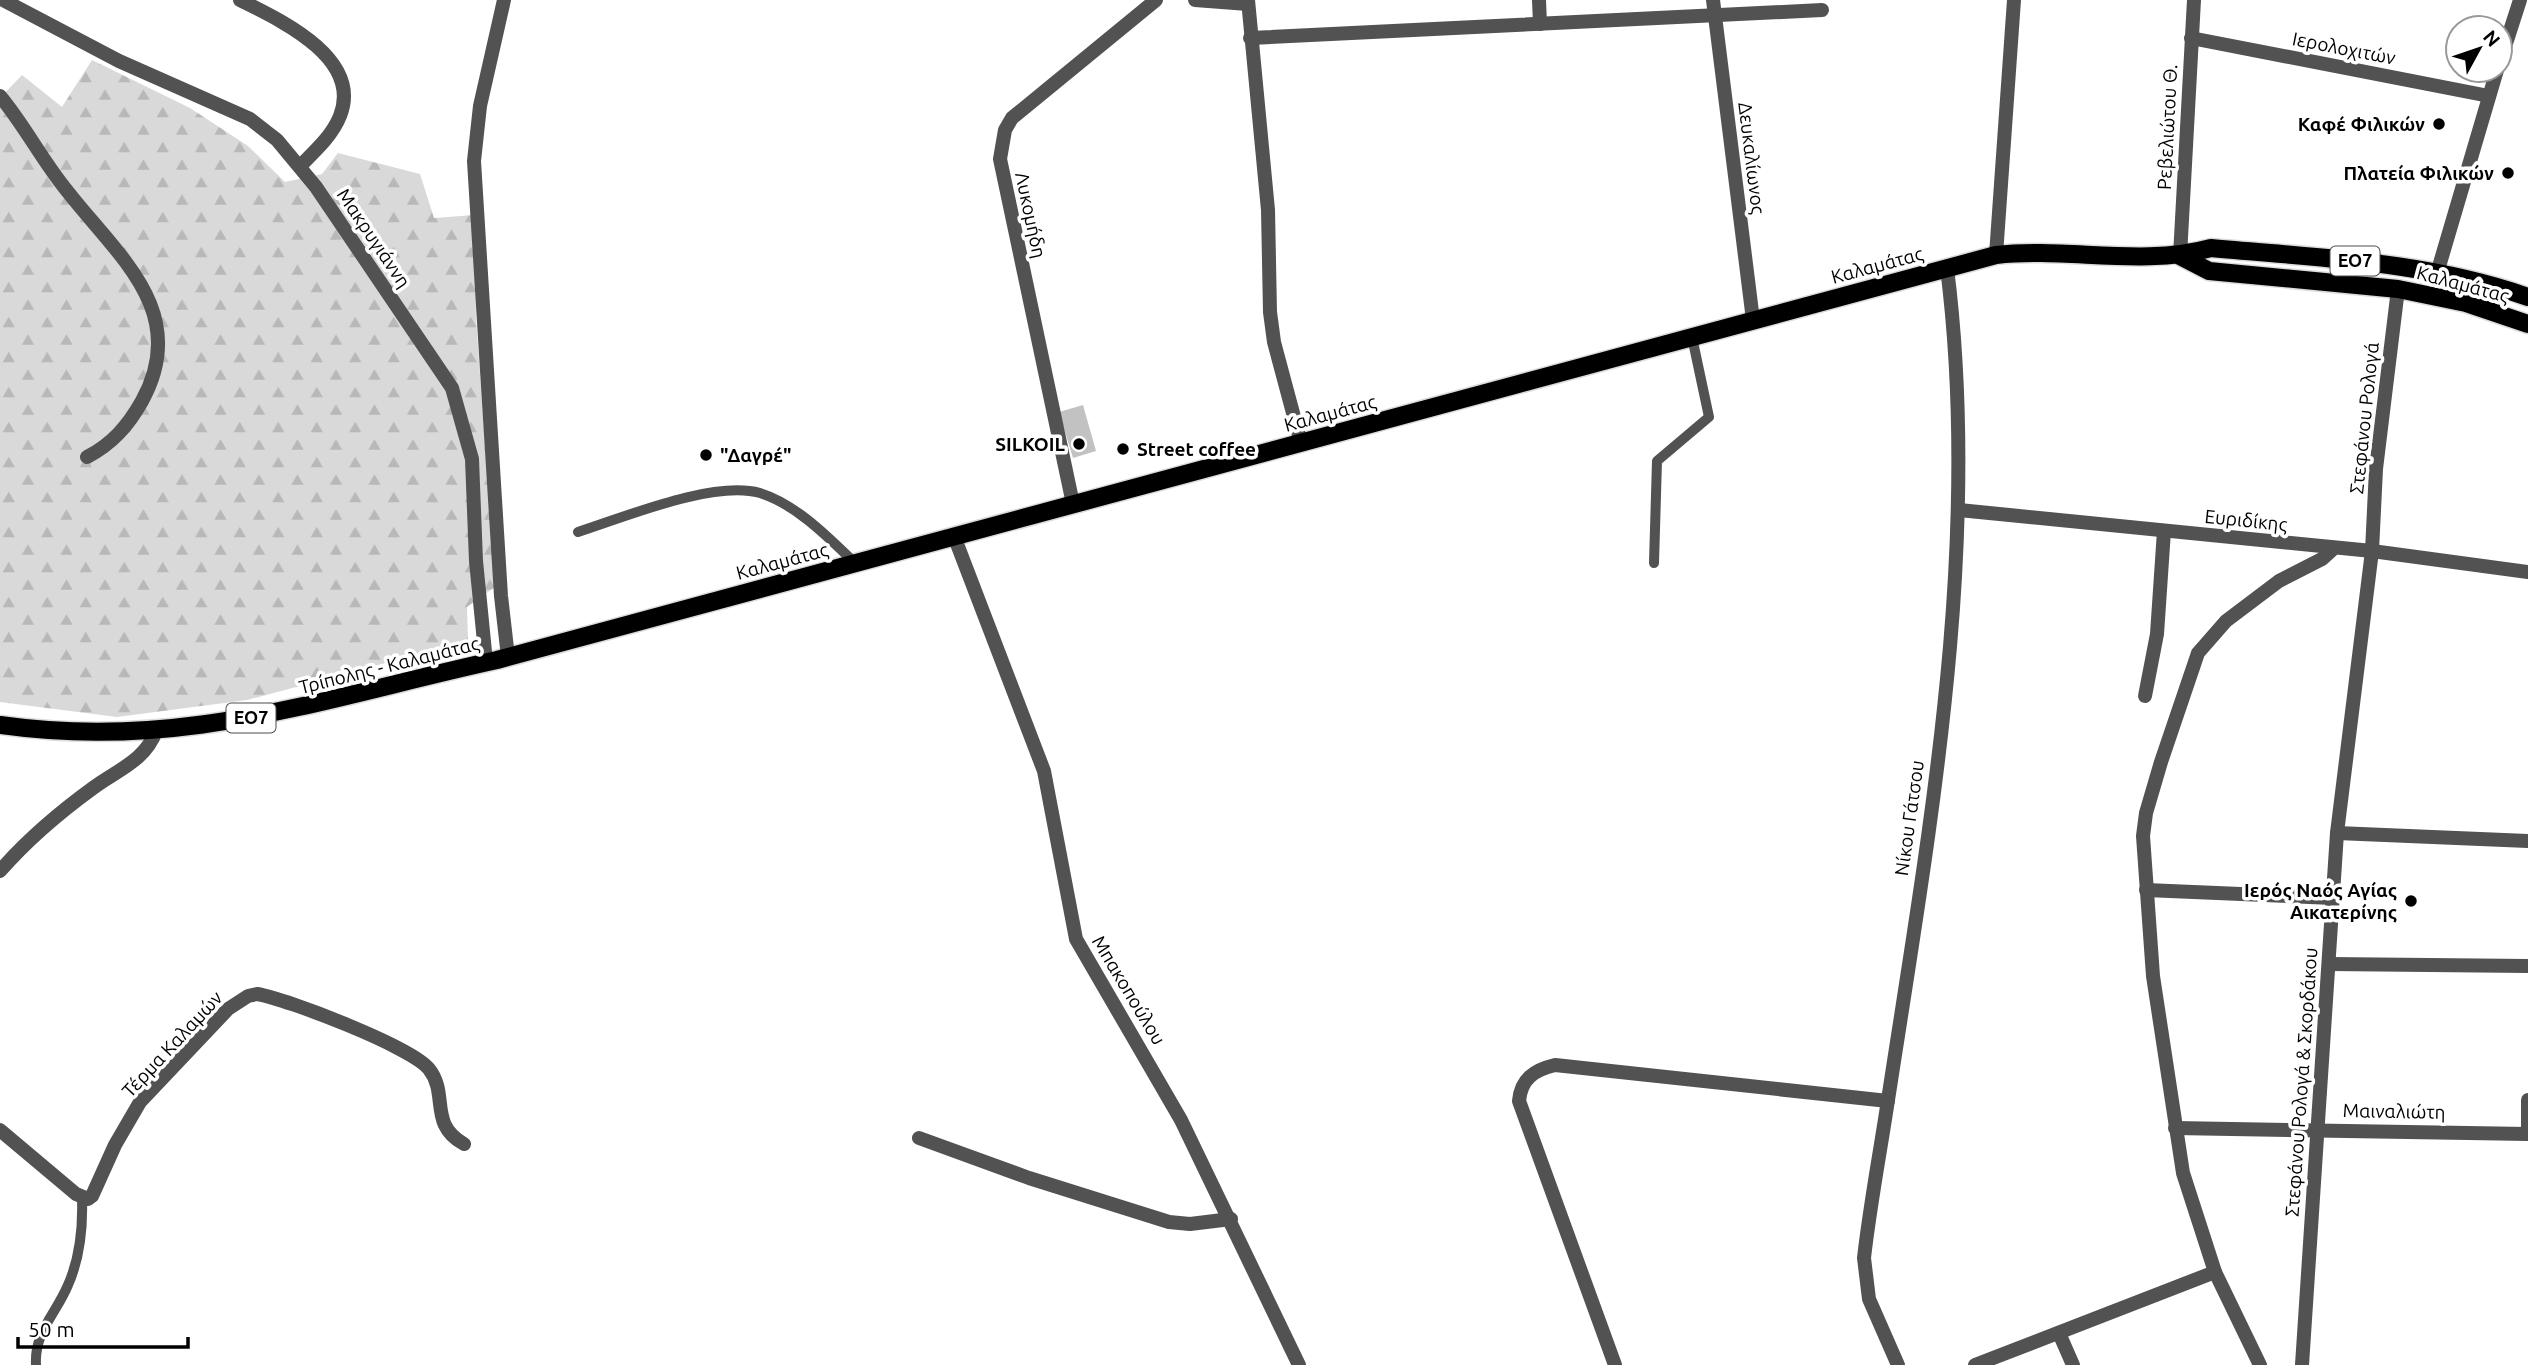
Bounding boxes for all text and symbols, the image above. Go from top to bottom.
north arrow [2444,14,2514,84]
text: N [2479,26,2505,51]
street label: Ιερολοχιτών [2291,27,2397,69]
street label: Ρεβελιώτου Θ. [2153,64,2181,190]
street label: Δευκαλίωνος [1734,101,1770,216]
place label: Καφέ Φιλικών [2298,113,2425,135]
marker: Καφέ Φιλικών [2431,116,2447,132]
place label: Πλατεία Φιλικών [2344,162,2494,184]
marker: Πλατεία Φιλικών [2500,165,2516,181]
street label: Λυκομήδη [1011,170,1051,260]
street label: Μακρυγιάννη [333,184,415,292]
street label: Καλαμάτας [1828,242,1926,288]
road number: ΕΟ7 [2330,246,2380,276]
street label: Καλαμάτας [2414,261,2512,307]
street label: Στεφάνου Ρολογά [2345,341,2383,495]
street label: Καλαμάτας [1281,390,1379,436]
place label: SILKOIL [995,433,1066,455]
marker: SILKOIL [1071,436,1087,452]
place label: Street coffee [1137,438,1256,460]
marker: Street coffee [1115,441,1131,457]
place label: "Δαγρέ" [720,444,791,466]
marker: "Δαγρέ" [698,447,714,463]
street label: Ευριδίκης [2204,505,2289,535]
street label: Καλαμάτας [733,538,831,584]
street label: Τρίπολης - Καλαμάτας [297,632,482,698]
road number: ΕΟ7 [226,704,276,732]
street label: Νίκου Γάτσου [1890,759,1928,877]
place label: Ιερός Ναός Αγίας Αικατερίνης [2244,879,2397,923]
marker: Ιερός Ναός Αγίας Αικατερίνης [2403,893,2419,909]
street label: Μπακοπούλου [1088,931,1170,1049]
street label: Στεφάνου Ρολογά & Σκορδάκου [2281,947,2321,1217]
street label: Τέρμα Καλαμών [117,987,227,1101]
street label: Μαιναλιώτη [2342,1099,2446,1123]
scale bar [18,1306,187,1350]
text: 50 m [28,1317,75,1341]

